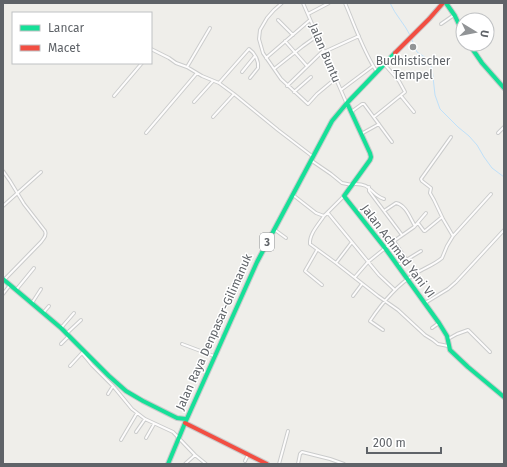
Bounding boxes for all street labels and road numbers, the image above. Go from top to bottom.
street label: Jalan Buntu [306,21,344,85]
street label: Jalan Achmad Yani VI [358,202,438,300]
road number: 3 [260,233,274,251]
street label: Jalan Raya Denpasar-Gilimanuk [173,251,255,412]

